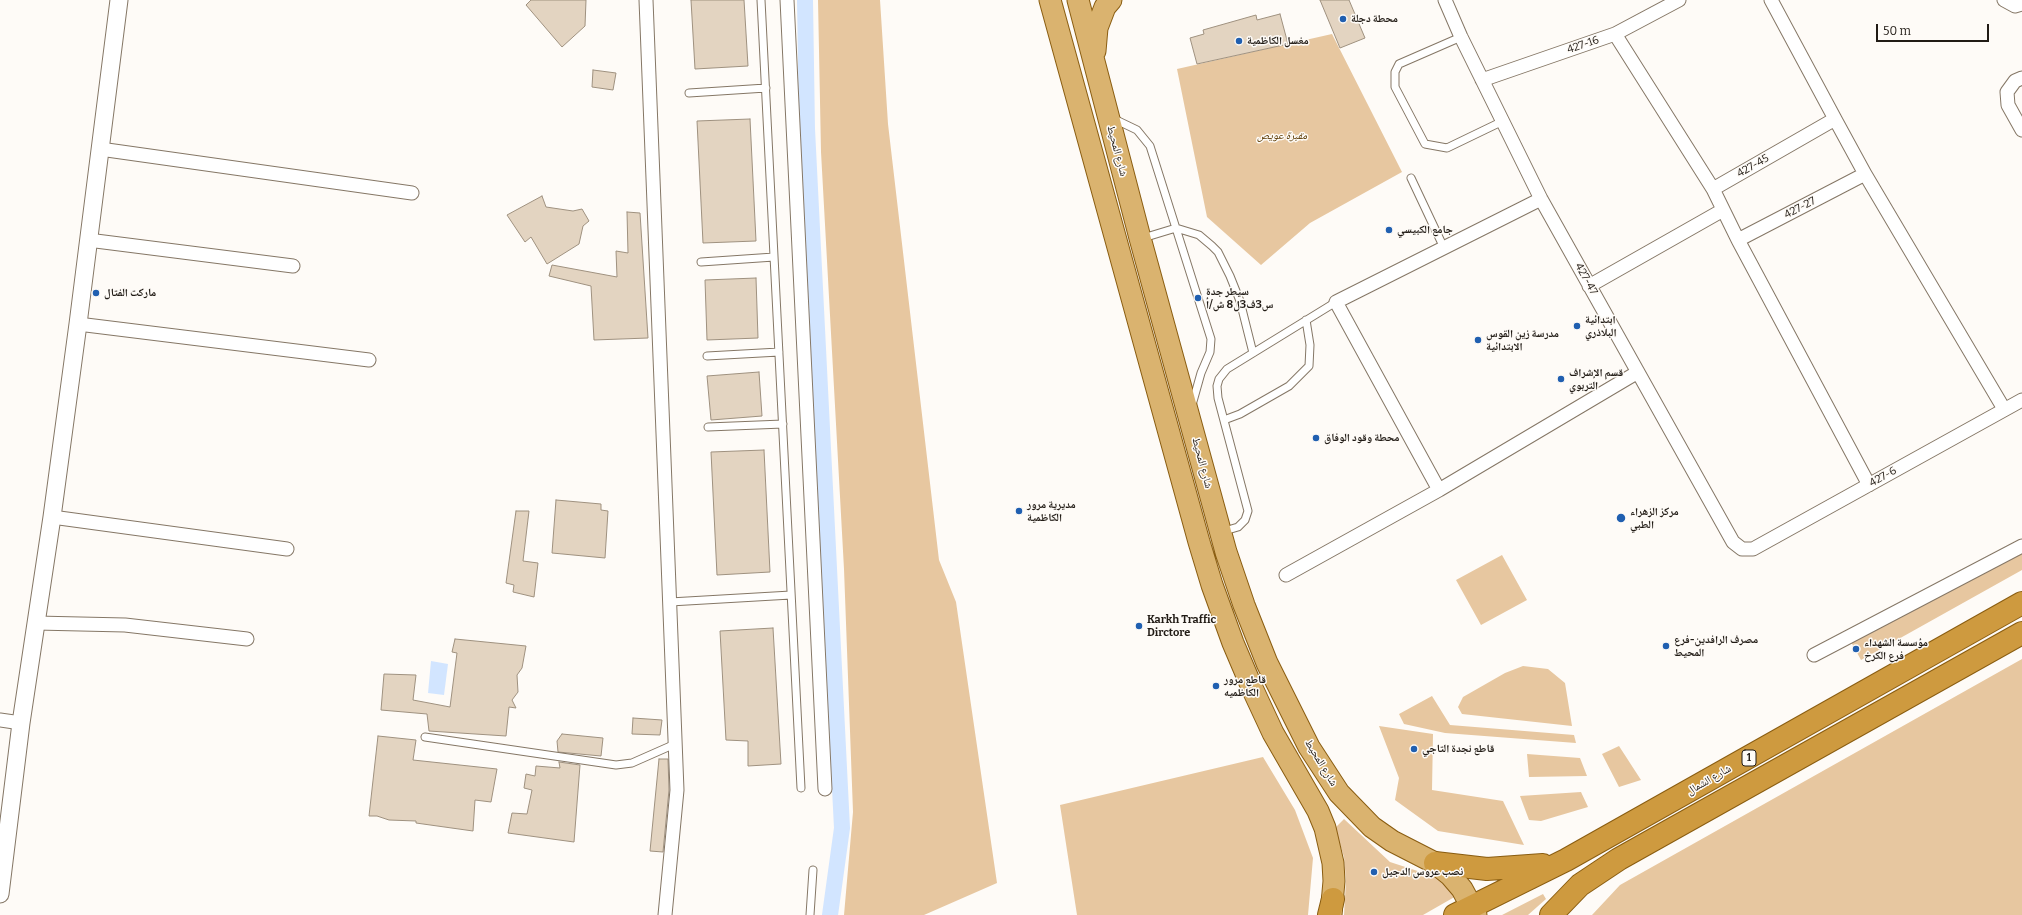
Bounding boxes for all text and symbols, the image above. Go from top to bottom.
place label: محطة دجلة [1351,12,1398,26]
marker: محطة دجلة [1338,14,1348,24]
scale bar [1878,16,1991,42]
text: 50 m [1883,24,1911,38]
street label: 427-16 [1565,33,1601,57]
place label: مغسل الكاظمية [1247,34,1309,48]
marker: مغسل الكاظمية [1234,36,1244,46]
street label: شارع المحيط [1104,124,1130,178]
park label: مقبرة عويص [1257,129,1307,143]
street label: 427-45 [1735,152,1771,180]
street label: 427-27 [1782,194,1818,222]
place label: جامع الكبيسي [1397,223,1453,237]
marker: جامع الكبيسي [1384,225,1394,235]
street label: 427-47 [1572,261,1600,297]
place label: سيطر جدة س3ف3ل8 ش/أ [1206,285,1274,311]
place label: ماركت الفتال [104,286,156,300]
marker: ماركت الفتال [91,288,101,298]
marker: سيطر جدة س3ف3ل8 ش/أ [1193,293,1203,303]
place label: ابتدائية البلاذري [1585,313,1617,339]
marker: ابتدائية البلاذري [1572,321,1582,331]
place label: مدرسة زين القوس الابتدائية [1486,327,1559,353]
marker: مدرسة زين القوس الابتدائية [1473,335,1483,345]
place label: قسم الإشراف التربوي [1569,366,1623,392]
marker: قسم الإشراف التربوي [1556,374,1566,384]
place label: محطة وقود الوفاق [1324,431,1400,445]
marker: محطة وقود الوفاق [1311,433,1321,443]
street label: شارع المحيط [1189,436,1215,490]
street label: 427-6 [1867,464,1899,490]
place label: مديرية مرور الكاظمية [1027,498,1076,524]
place label: مركز الزهراء الطبي [1630,505,1679,531]
marker: مديرية مرور الكاظمية [1014,506,1024,516]
marker: مركز الزهراء الطبي [1615,512,1627,524]
place label: Karkh Traffic Dirctore [1147,613,1216,639]
marker: Karkh Traffic Dirctore [1134,621,1144,631]
place label: مصرف الرافدين-فرع المحيط [1674,633,1758,659]
place label: مؤسسة الشهداء فرع الكرخ [1864,636,1928,662]
marker: مصرف الرافدين-فرع المحيط [1661,641,1671,651]
marker: مؤسسة الشهداء فرع الكرخ [1851,644,1861,654]
place label: قاطع مرور الكاظميه [1224,673,1266,699]
marker: قاطع مرور الكاظميه [1211,681,1221,691]
street label: شارع المحيط [1302,737,1340,789]
place label: قاطع نجدة التاجي [1422,742,1494,756]
marker: قاطع نجدة التاجي [1409,744,1419,754]
road number: 1 [1742,750,1756,766]
street label: شارع الشمال [1684,762,1734,798]
place label: نصب عروس الدجيل [1382,865,1463,879]
marker: نصب عروس الدجيل [1369,867,1379,877]

